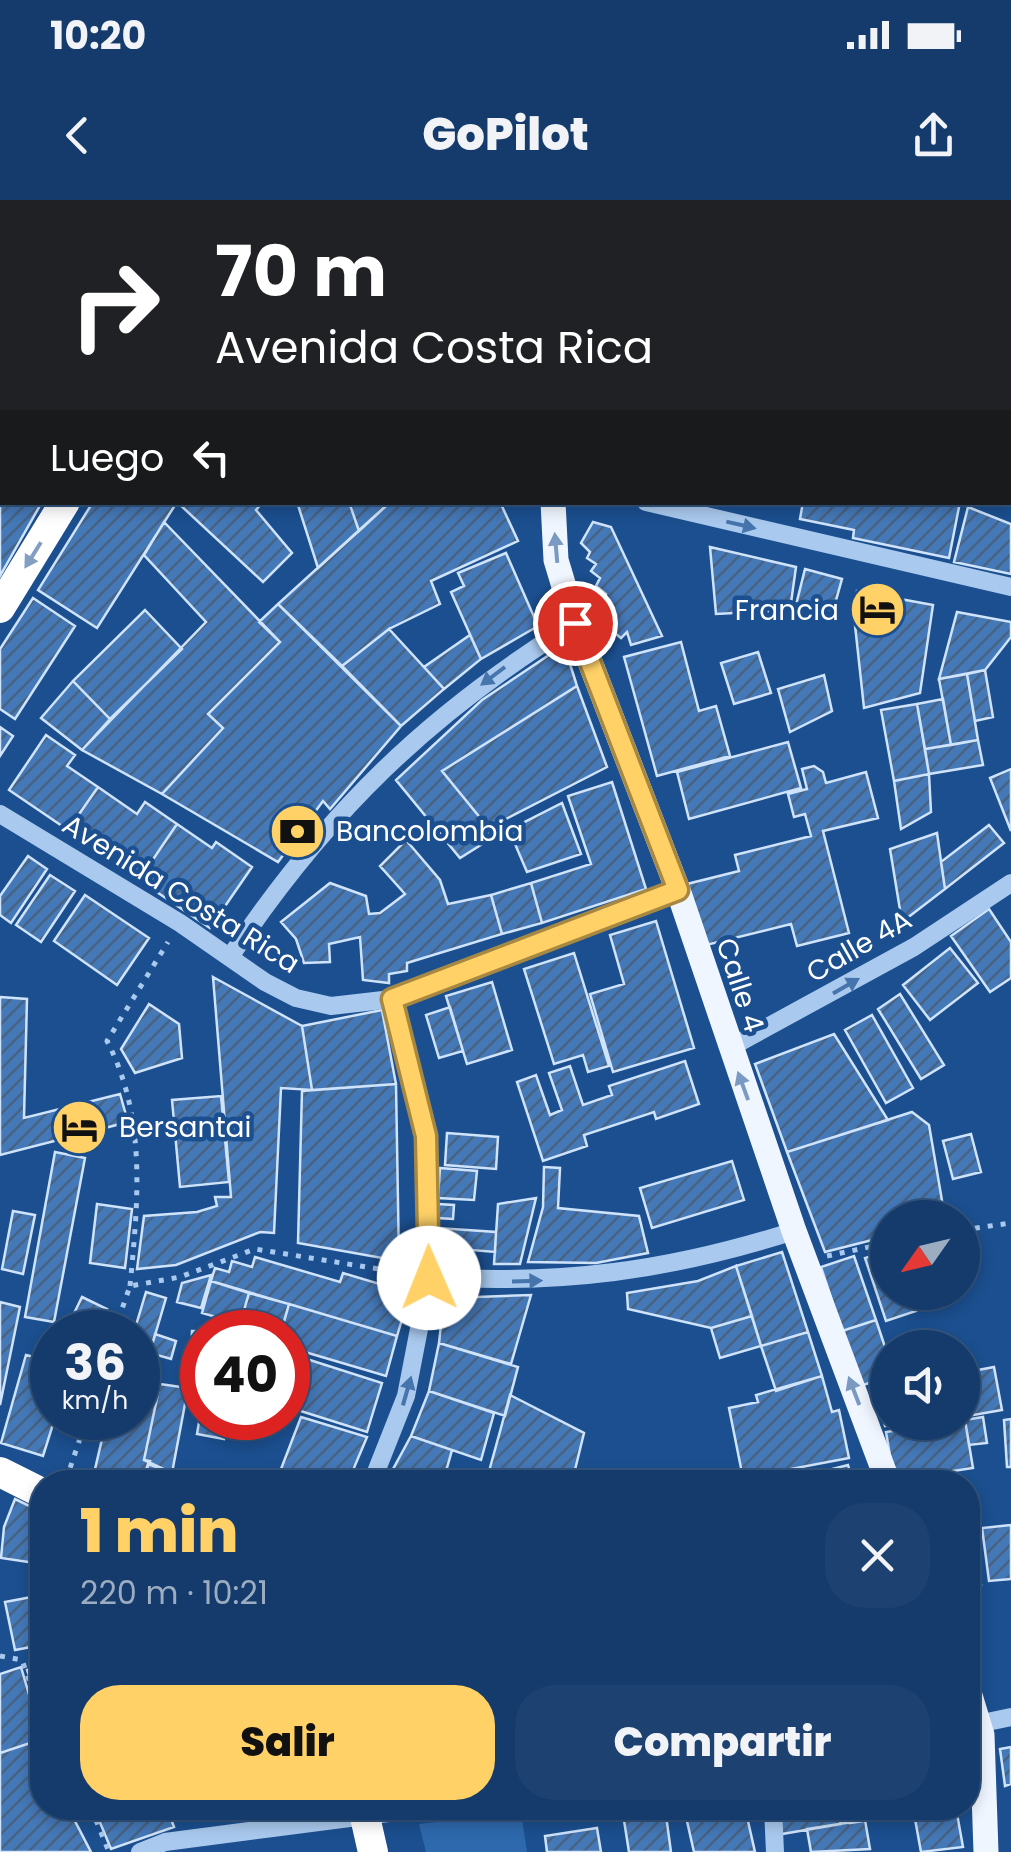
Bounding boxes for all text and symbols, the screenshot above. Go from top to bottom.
text: 10:20 [50,9,146,62]
text: GoPilot [422,103,589,166]
icon: back [50,108,105,163]
icon: share [906,108,961,163]
text: 70 m [215,222,387,321]
icon: right [50,240,180,370]
text: Avenida Costa Rica [215,316,653,379]
icon: left [184,430,239,485]
text: Luego [50,431,164,484]
one-way arrow [726,518,757,533]
one-way arrow [548,532,564,564]
one-way arrow [24,541,42,569]
hotel icon: Francia [848,580,908,640]
pin [533,581,618,666]
place label: Francia [735,591,839,630]
icon: arrive [548,596,603,651]
one-way arrow [480,665,506,685]
bank icon: Bancolombia [267,801,327,861]
street label: Avenida Costa Rica [55,805,307,983]
place label: Bancolombia [336,812,523,851]
street label: Calle 4A [799,900,919,992]
street label: Calle 4 [707,933,773,1037]
one-way arrow [832,978,861,995]
one-way arrow [734,1071,749,1101]
hotel icon: Bersantai [50,1097,110,1157]
place label: Bersantai [119,1108,251,1147]
north arrow [870,1200,980,1310]
map controls [870,1200,980,1440]
position arrow [377,1226,481,1330]
one-way arrow [511,1272,543,1288]
speed limit sign: 40 [180,1310,310,1440]
text: 36 [64,1327,126,1398]
button: sound [870,1330,980,1440]
one-way arrow [399,1376,415,1407]
one-way arrow [846,1376,861,1406]
text: km/h [62,1383,128,1418]
text: 1 min [80,1489,238,1573]
button: close [825,1503,930,1608]
text: 220 m · 10:21 [80,1570,268,1615]
button: Salir [80,1685,495,1800]
button: Compartir [515,1685,930,1800]

